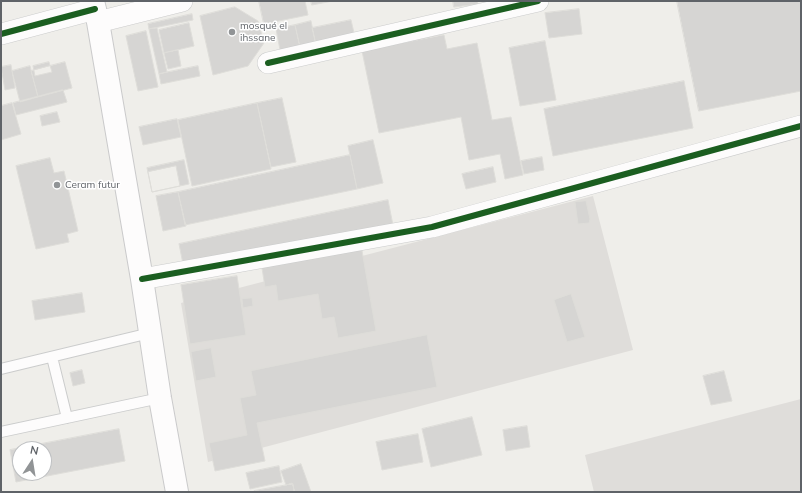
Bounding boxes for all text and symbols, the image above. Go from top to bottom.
place label: mosqué el ihssane [240,20,287,44]
marker: mosqué el ihssane [227,27,237,37]
place label: Ceram futur [65,179,120,191]
marker: Ceram futur [52,180,62,190]
north arrow [12,441,52,481]
text: N [29,443,40,458]

